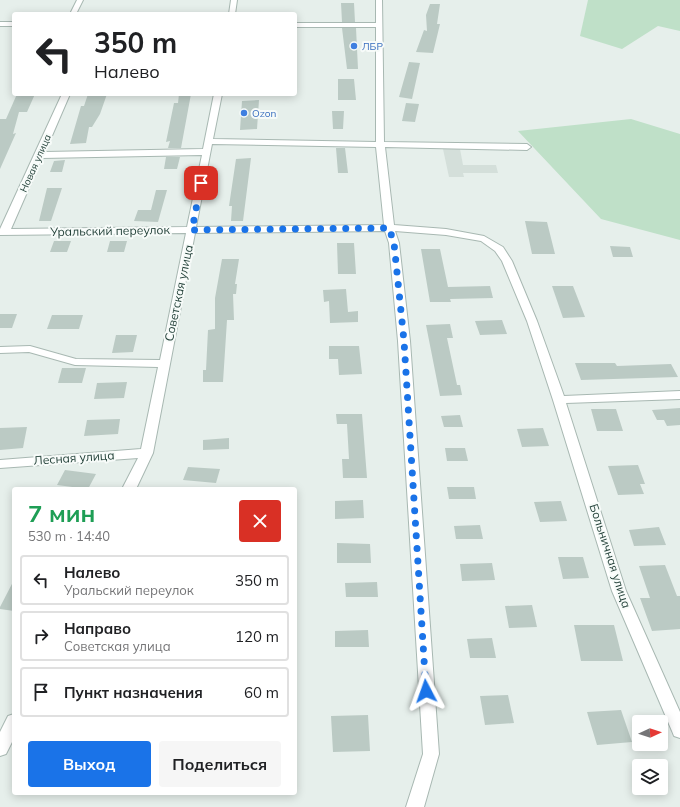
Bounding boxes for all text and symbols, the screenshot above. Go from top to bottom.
text: 350 m [94,25,177,60]
icon: left [28,28,80,80]
place label: ЛБР [362,40,383,53]
marker: ЛБР [349,41,359,51]
text: Налево [94,60,160,83]
place label: Ozon [252,107,277,120]
marker: Ozon [239,108,249,118]
street label: Новая улица [17,132,54,194]
pin [184,166,218,200]
icon: arrive [190,172,212,194]
street label: Уральский переулок [49,222,171,239]
street label: Советская улица [161,243,196,343]
street label: Лесная улица [33,447,115,468]
text: 7 мин [28,498,95,528]
button: close [239,500,281,542]
street label: Больничная улица [587,502,634,610]
text: 530 m · 14:40 [28,528,110,544]
text: Налево [64,563,120,582]
icon: left [30,569,52,591]
text: 350 m [235,571,279,590]
text: Уральский переулок [64,582,194,598]
text: Направо [64,619,131,638]
icon: right [30,625,52,647]
text: 120 m [235,627,279,646]
text: Советская улица [64,638,171,654]
position arrow [405,670,447,712]
icon: arrive [30,681,52,703]
text: Пункт назначения [64,683,203,702]
text: 60 m [244,683,279,702]
north arrow [632,715,668,751]
map controls [632,715,668,795]
button: Выход [28,741,151,787]
button: Поделиться [159,741,281,787]
button: layers [632,759,668,795]

